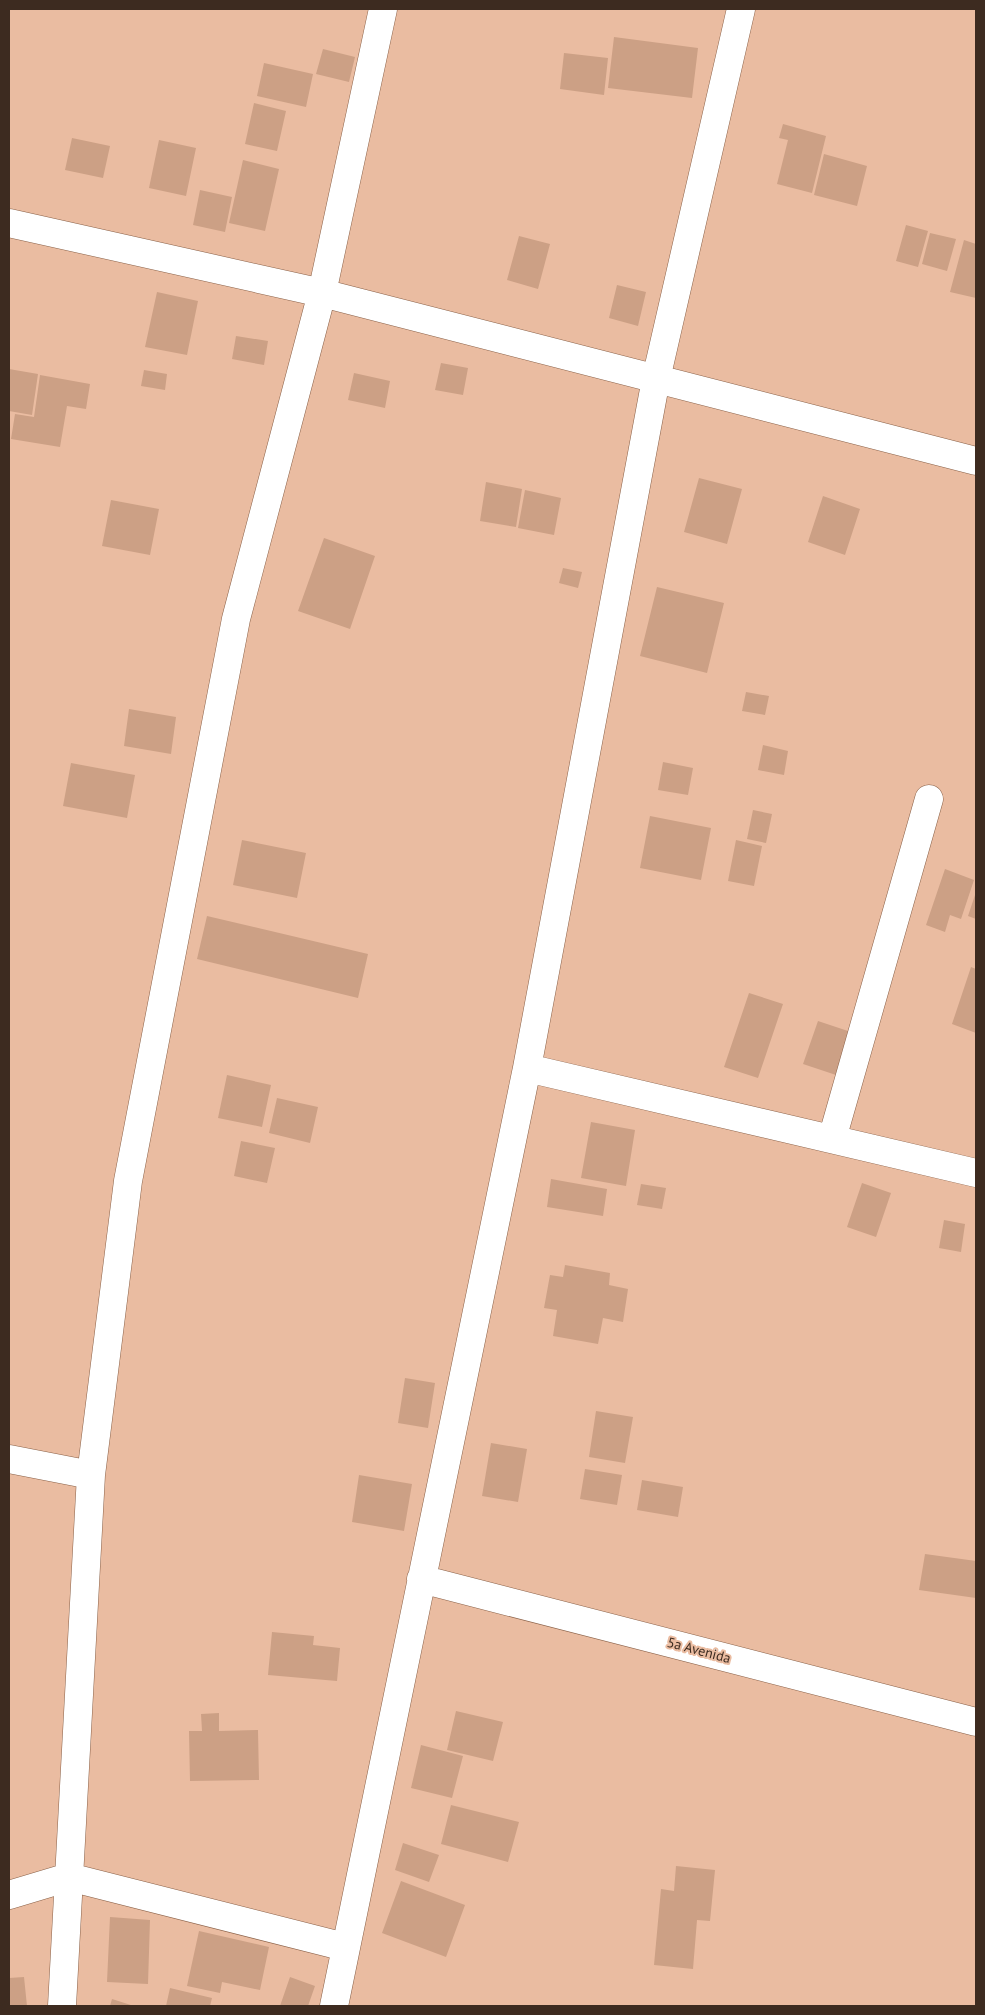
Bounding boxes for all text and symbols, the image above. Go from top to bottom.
street label: 5a Avenida [665,1633,733,1667]

